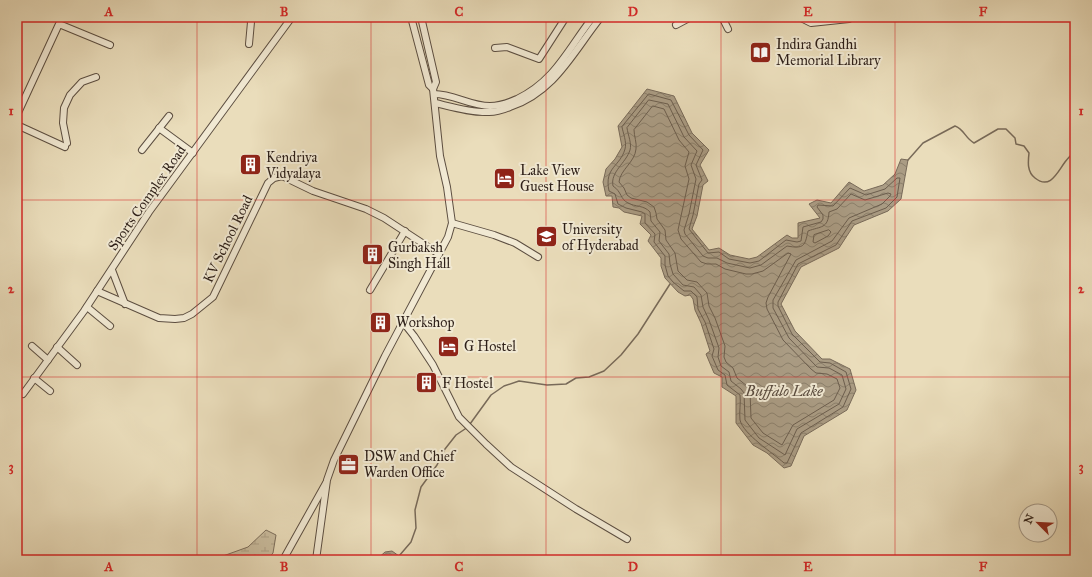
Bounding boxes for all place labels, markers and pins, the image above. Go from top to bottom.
place label: Indira Gandhi Memorial Library [776,36,881,69]
library icon: Indira Gandhi Memorial Library [748,39,774,65]
place label: Kendriya Vidyalaya [265,149,321,182]
building icon: Kendriya Vidyalaya [237,152,263,178]
place label: Lake View Guest House [520,162,594,195]
hotel icon: Lake View Guest House [491,165,517,191]
place label: University of Hyderabad [562,221,639,254]
school or university icon: University of Hyderabad [533,224,559,250]
place label: Gurbaksh Singh Hall [388,239,451,272]
building icon: Gurbaksh Singh Hall [360,242,386,268]
building icon: Workshop [368,309,394,335]
place label: Workshop [396,314,454,331]
hotel icon: G Hostel [435,333,461,359]
place label: G Hostel [464,338,516,355]
building icon: F Hostel [413,370,439,396]
place label: F Hostel [442,375,493,392]
place label: DSW and Chief Warden Office [364,448,457,481]
office icon: DSW and Chief Warden Office [336,451,362,477]

